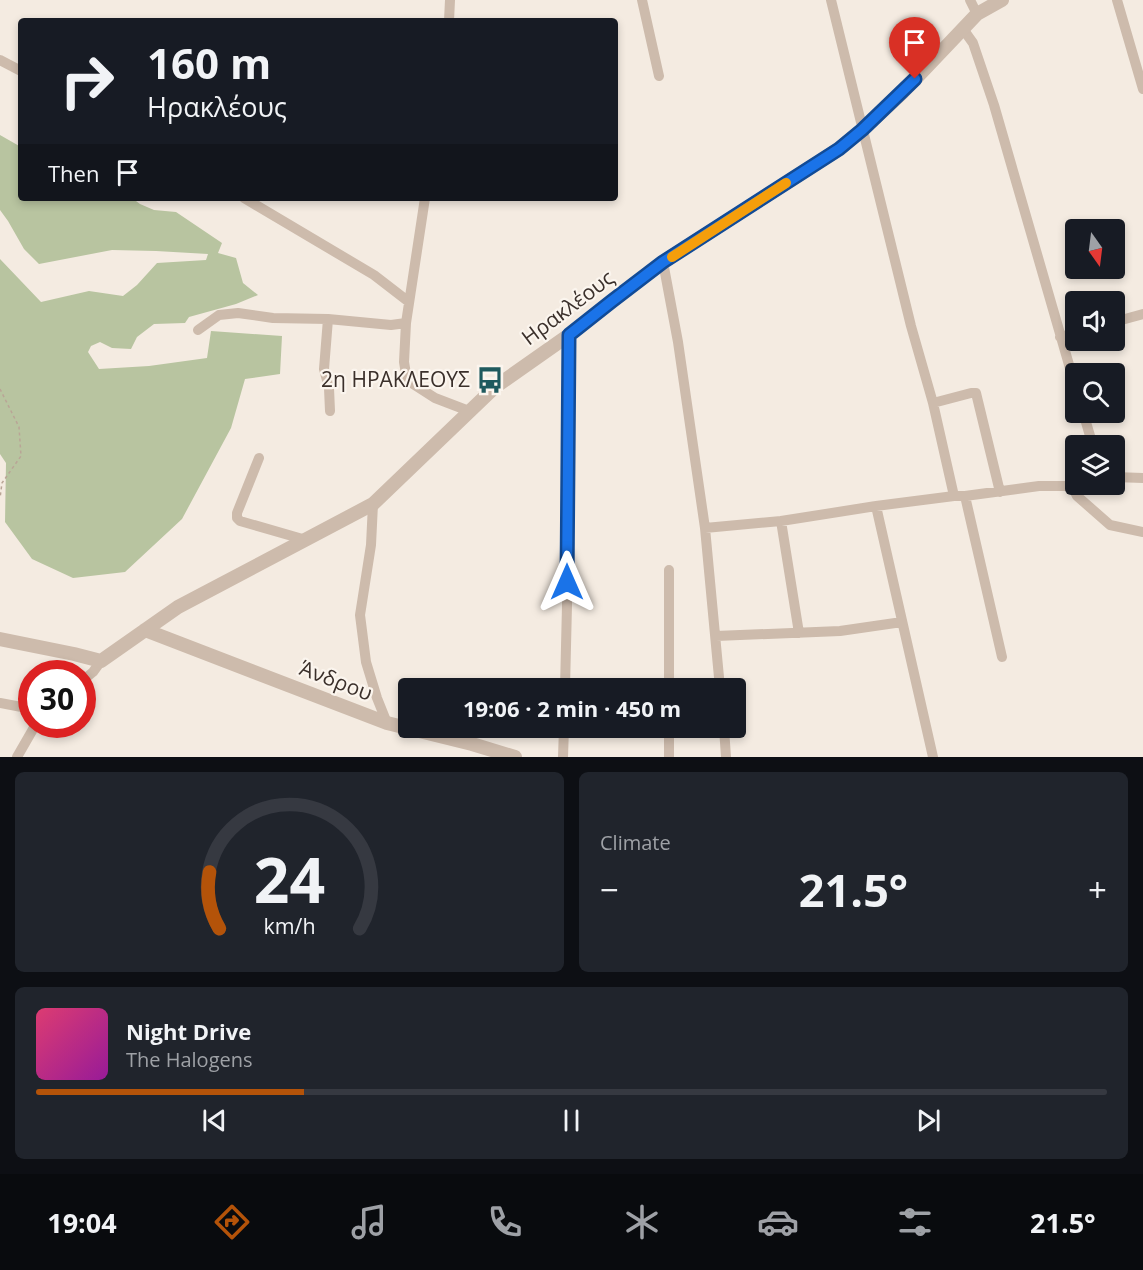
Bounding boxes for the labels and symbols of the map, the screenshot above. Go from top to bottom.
pin [889,17,940,79]
north arrow [1065,219,1125,279]
street label: Ηρακλέους [516,263,619,351]
place label: 2η ΗΡΑΚΛΕΟΥΣ [321,365,470,393]
bus stop icon: 2η ΗΡΑΚΛΕΟΥΣ [475,365,505,395]
position arrow [535,550,599,614]
street label: Άνδρου [296,654,377,707]
speed limit sign: 30 [18,660,96,738]

